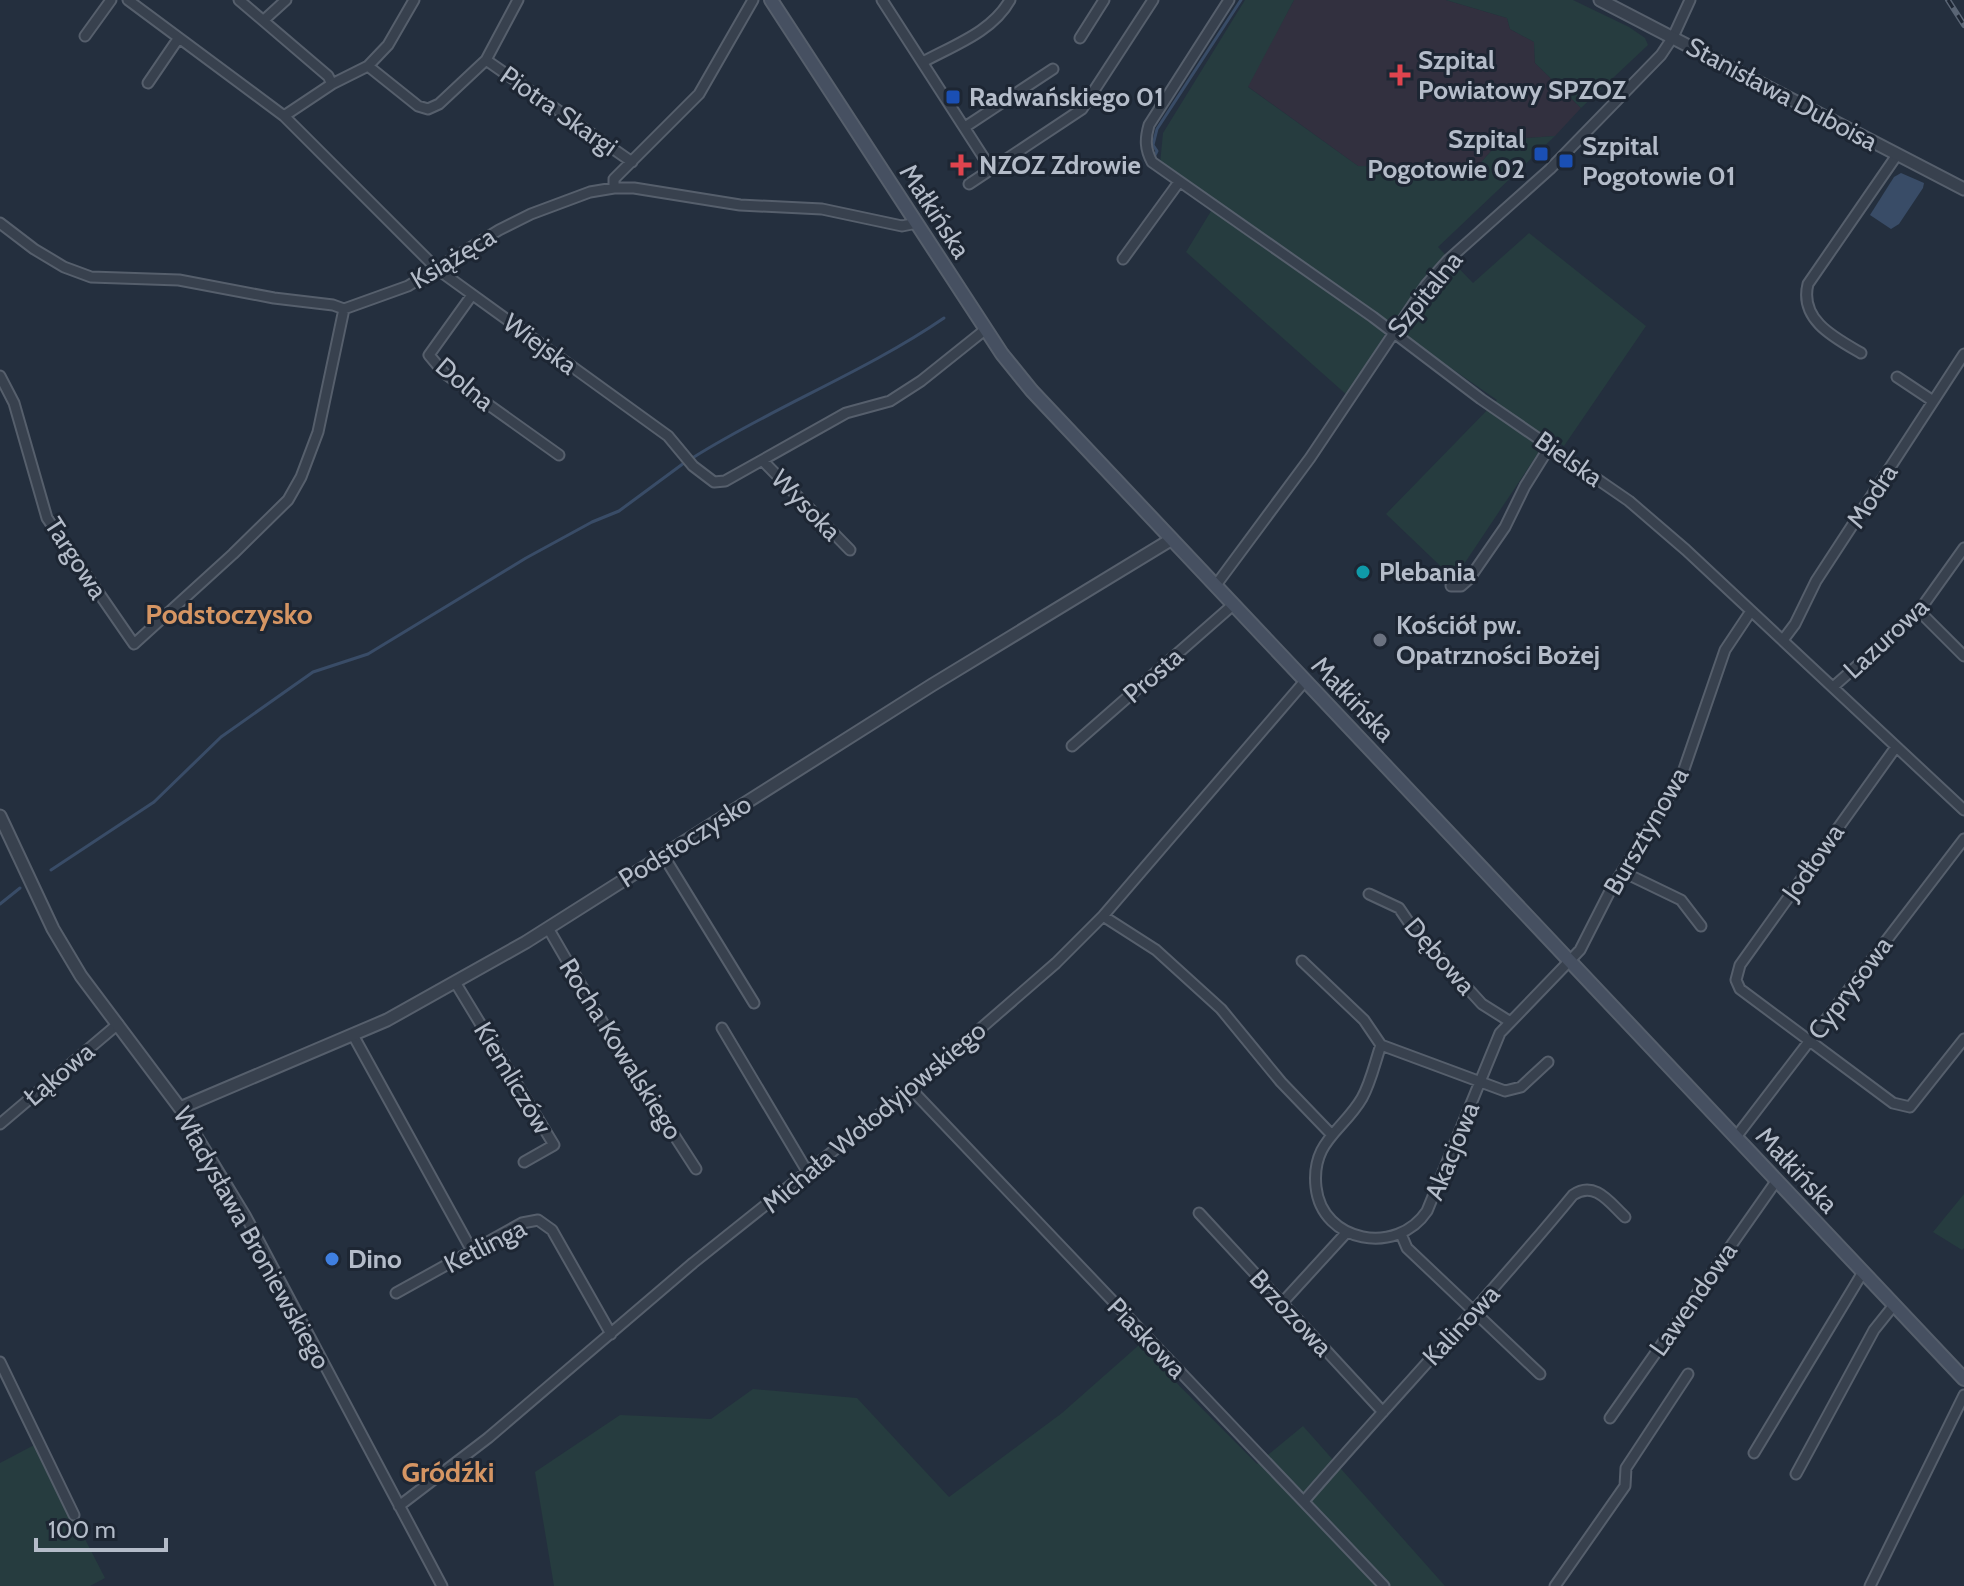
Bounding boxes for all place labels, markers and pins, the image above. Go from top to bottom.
place label: Szpital Powiatowy SPZOZ [1418,44,1627,106]
marker: Szpital Powiatowy SPZOZ [1389,64,1411,86]
place label: Radwańskiego 01 [969,81,1164,113]
marker: Radwańskiego 01 [944,88,962,106]
place label: Szpital Pogotowie 02 [1367,123,1525,185]
place label: Szpital Pogotowie 01 [1582,130,1736,192]
marker: Szpital Pogotowie 02 [1532,145,1550,163]
place label: NZOZ Zdrowie [979,149,1141,181]
marker: Szpital Pogotowie 01 [1557,152,1575,170]
marker: NZOZ Zdrowie [950,154,972,176]
place label: Plebania [1379,556,1476,588]
marker: Plebania [1354,563,1372,581]
place label: Kościół pw. Opatrzności Bożej [1396,609,1600,671]
marker: Kościół pw. Opatrzności Bożej [1371,631,1389,649]
place label: Dino [348,1243,402,1275]
marker: Dino [323,1250,341,1268]

